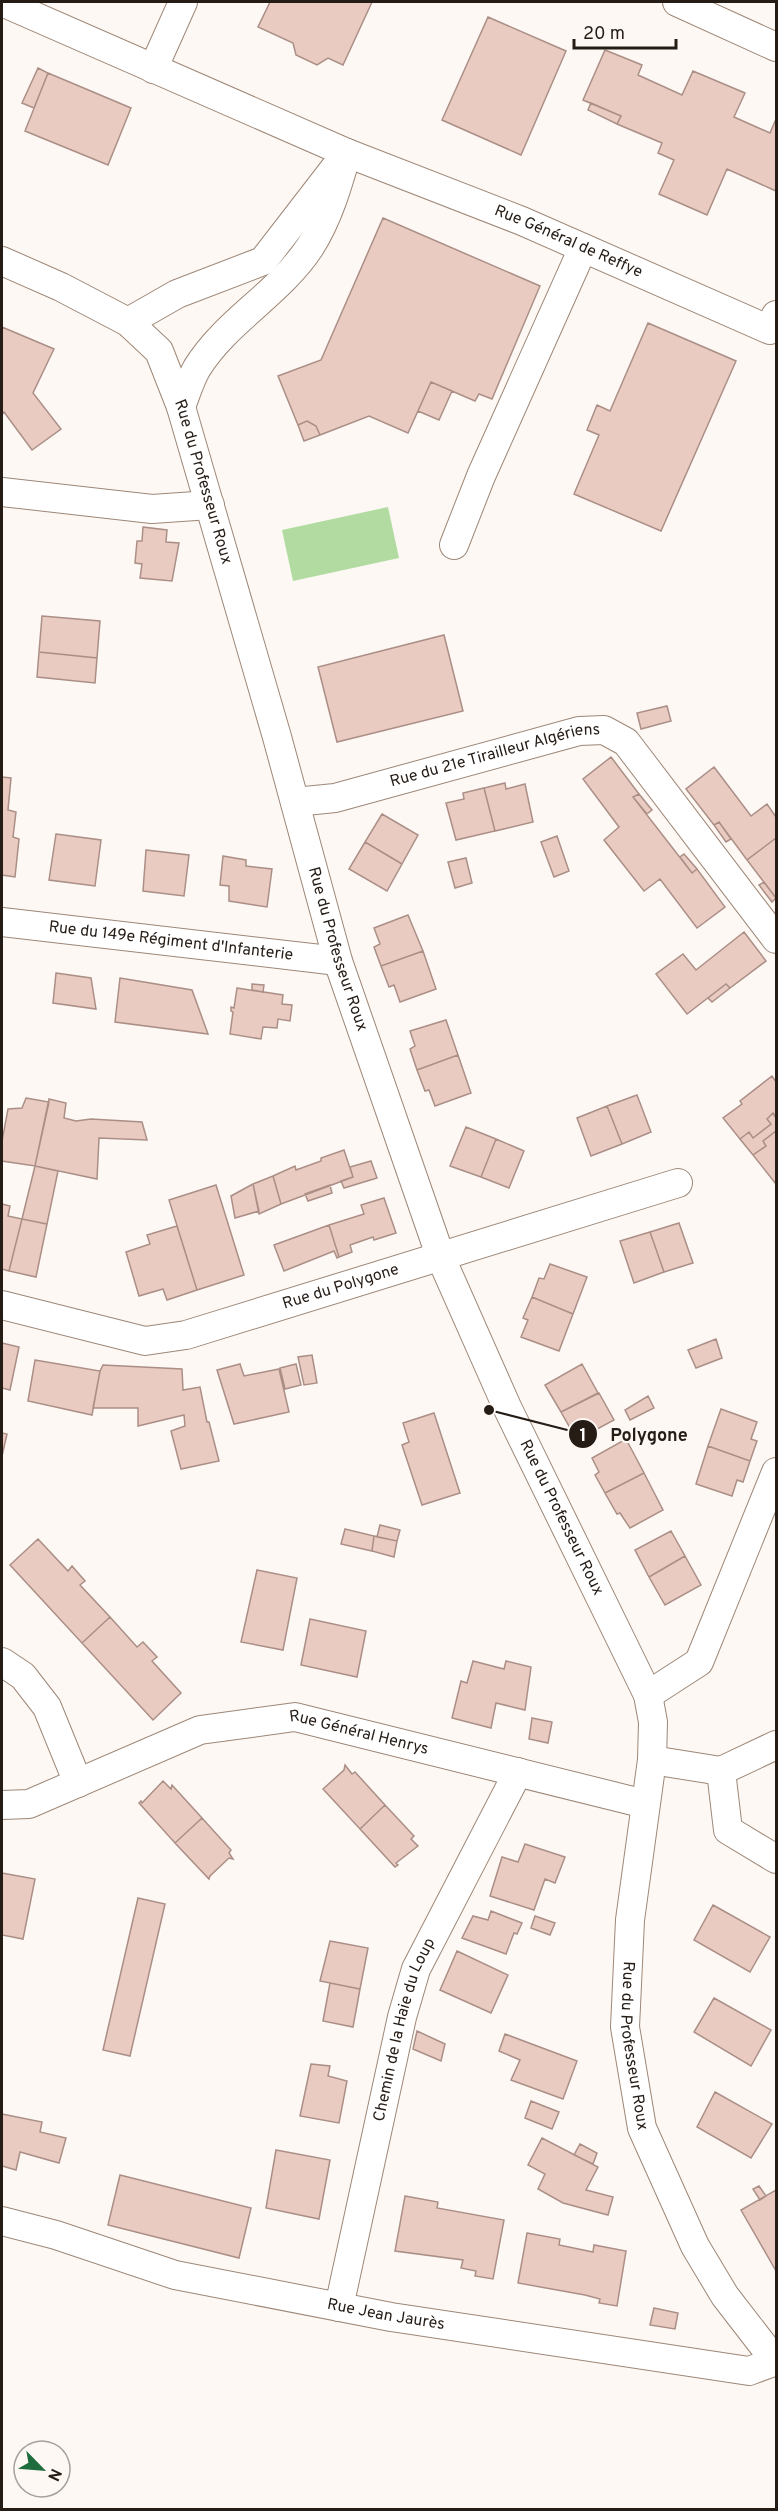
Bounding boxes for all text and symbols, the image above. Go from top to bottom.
scale bar [574,12,676,50]
text: 20 m [583,23,625,46]
street label: Rue Général de Reffye [491,201,645,283]
street label: Rue du Professeur Roux [169,397,236,567]
street label: Rue du 21e Tirailleur Algériens [388,720,600,792]
street label: Rue du Professeur Roux [303,865,372,1034]
street label: Rue du 149e Régiment d'Infanterie [47,917,294,966]
street label: Rue du Polygone [280,1260,402,1315]
callout: Polygone [568,1416,700,1452]
text: 1 [579,1425,587,1448]
text: Polygone [610,1425,688,1448]
street label: Rue du Professeur Roux [515,1437,608,1599]
street label: Rue Général Henrys [288,1706,431,1760]
street label: Chemin de la Haie du Loup [370,1935,440,2123]
street label: Rue du Professeur Roux [615,1961,652,2132]
street label: Rue Jean Jaurès [325,2295,446,2335]
north arrow [12,2439,72,2499]
text: N [42,2465,65,2484]

